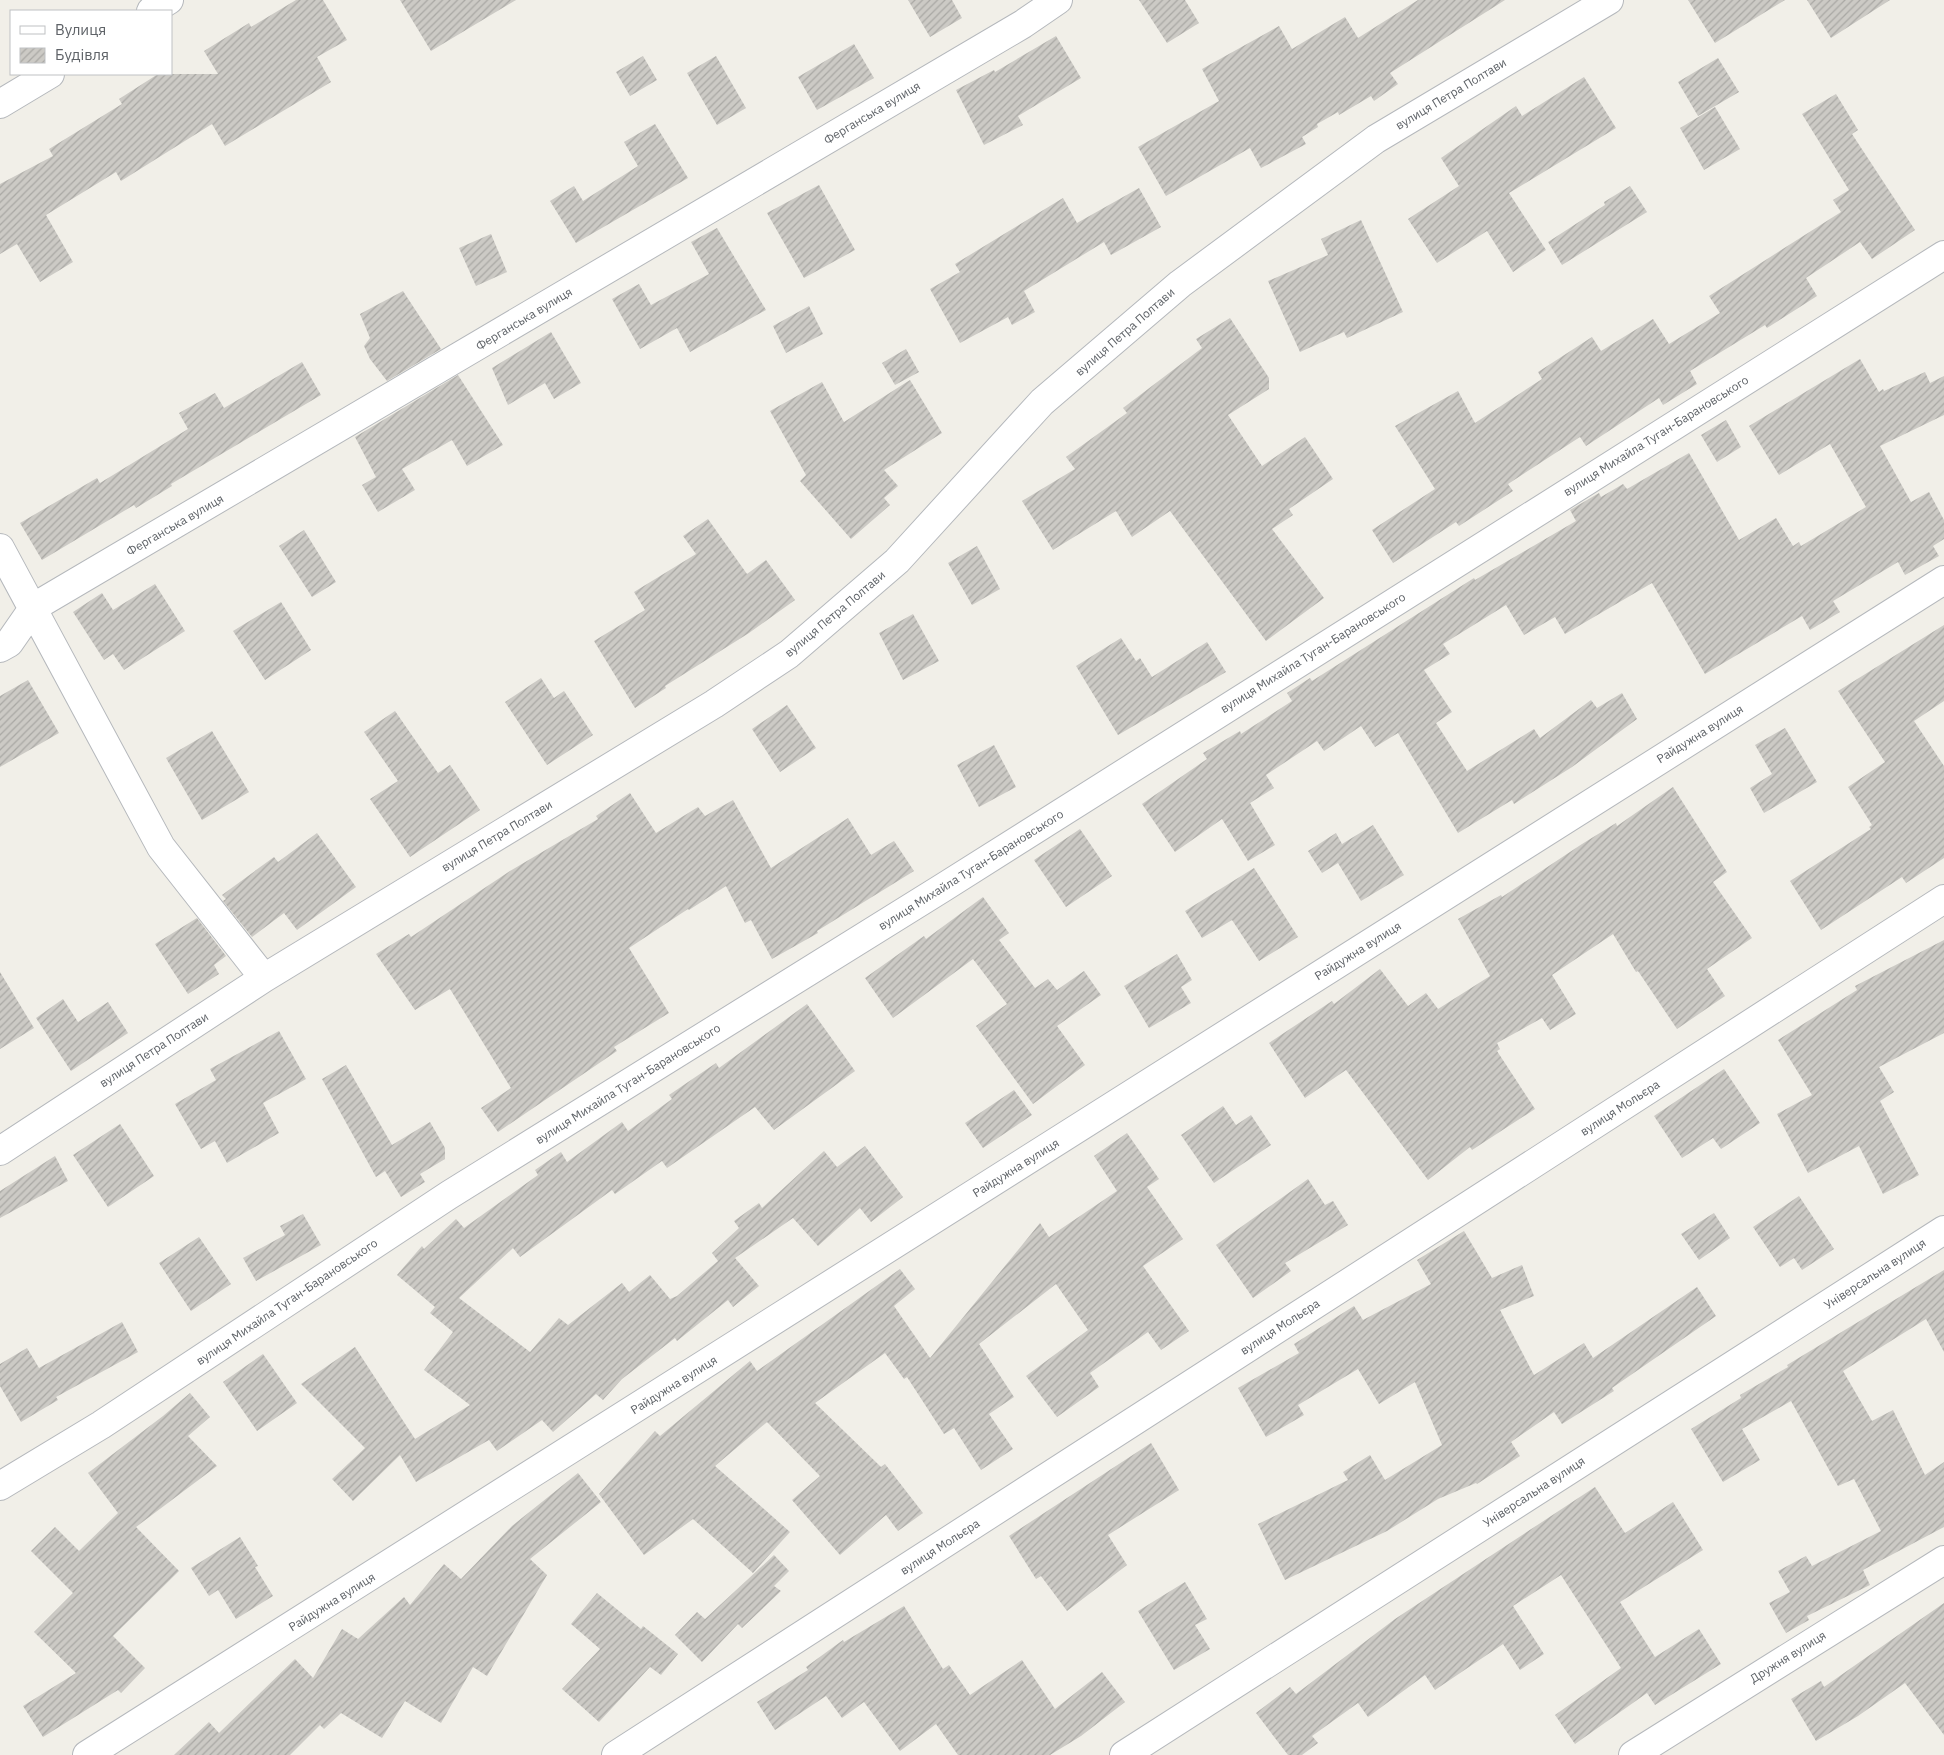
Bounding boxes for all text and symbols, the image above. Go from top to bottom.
legend [10,10,172,75]
text: Вулиця [55,20,106,39]
text: Будівля [55,45,109,64]
street label: вулиця Петра Полтави [1393,55,1509,133]
street label: Ферганська вулиця [821,78,923,147]
street label: Ферганська вулиця [473,284,575,353]
street label: вулиця Петра Полтави [1072,284,1177,379]
street label: вулиця Михайла Туган-Барановського [1560,372,1751,499]
street label: Ферганська вулиця [123,491,226,559]
street label: вулиця Петра Полтави [781,567,888,660]
street label: вулиця Михайла Туган-Барановського [1217,589,1408,716]
street label: Райдужна вулиця [1654,701,1746,766]
street label: вулиця Петра Полтави [439,797,555,875]
street label: вулиця Михайла Туган-Барановського [875,806,1066,933]
street label: Райдужна вулиця [1312,918,1404,983]
street label: вулиця Петра Полтави [96,1009,211,1090]
street label: вулиця Михайла Туган-Барановського [532,1020,723,1147]
street label: вулиця Мольєра [1577,1076,1663,1139]
street label: Райдужна вулиця [970,1135,1062,1200]
street label: вулиця Михайла Туган-Барановського [193,1235,381,1368]
street label: Універсальна вулиця [1821,1235,1929,1312]
street label: вулиця Мольєра [1237,1295,1323,1358]
street label: Райдужна вулиця [628,1352,720,1417]
street label: Універсальна вулиця [1480,1453,1588,1530]
street label: вулиця Мольєра [897,1515,983,1578]
street label: Райдужна вулиця [286,1569,378,1634]
street label: Дружня вулиця [1747,1627,1829,1686]

